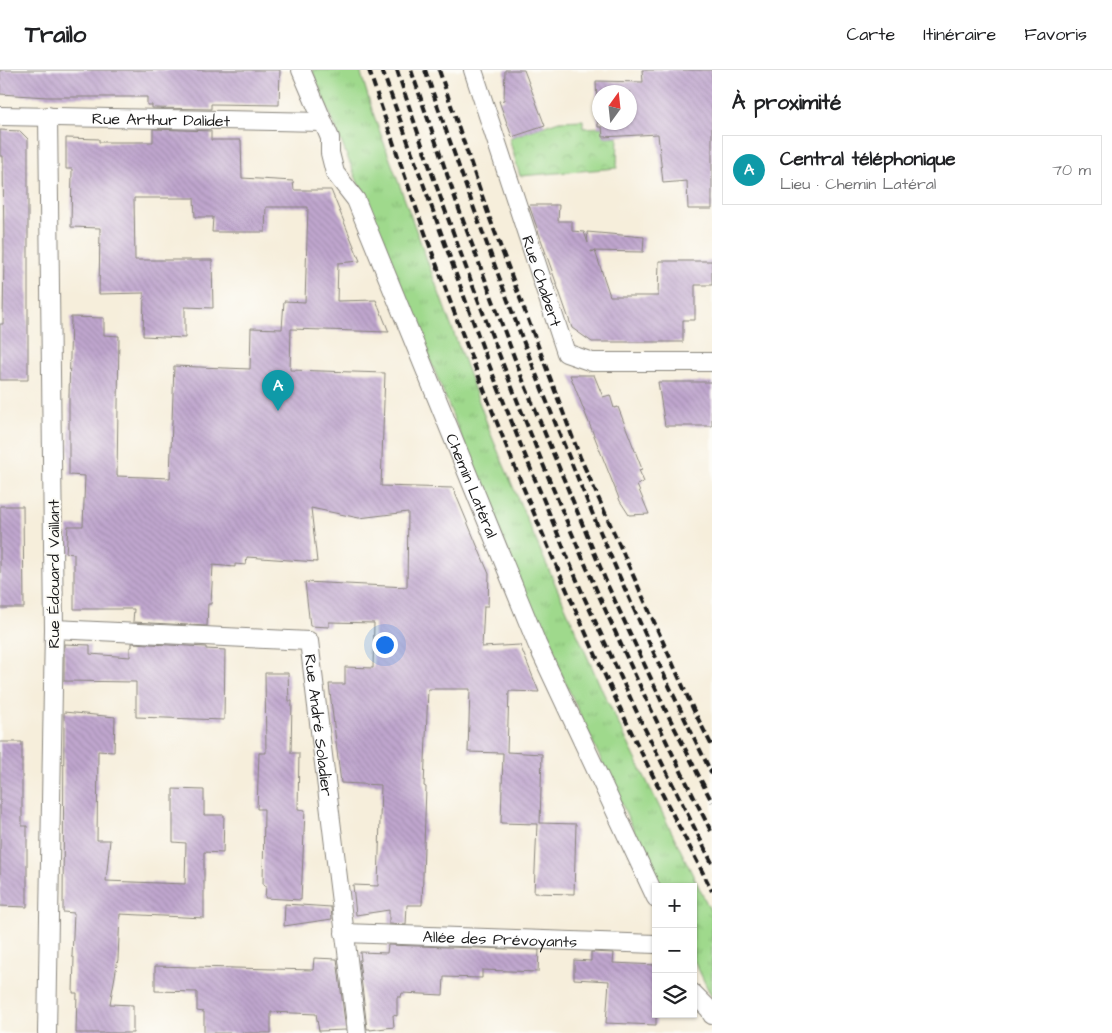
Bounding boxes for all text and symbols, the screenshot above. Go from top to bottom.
text: Trailo [25,18,86,52]
text: Carte [846,22,895,47]
text: Itinéraire [923,22,996,47]
text: Favoris [1024,22,1087,47]
north arrow [592,85,637,130]
text: À proximité [732,88,841,117]
street label: Rue Arthur Dalidet [92,108,231,132]
text: Central téléphonique [780,146,956,173]
text: A [744,159,754,181]
text: 70 m [1052,159,1091,181]
text: Lieu · Chemin Latéral [780,173,936,195]
street label: Rue Chabert [516,233,567,330]
pin: A [262,370,294,411]
street label: Chemin Latéral [440,430,503,541]
street label: Rue Édouard Vaillant [43,499,65,649]
your location [372,632,398,658]
street label: Rue André Soladier [299,653,338,798]
map controls [652,883,697,1018]
button: + [652,883,697,928]
street label: Allée des Prévoyants [422,926,578,953]
button: − [652,928,697,973]
button: layers [652,973,697,1018]

